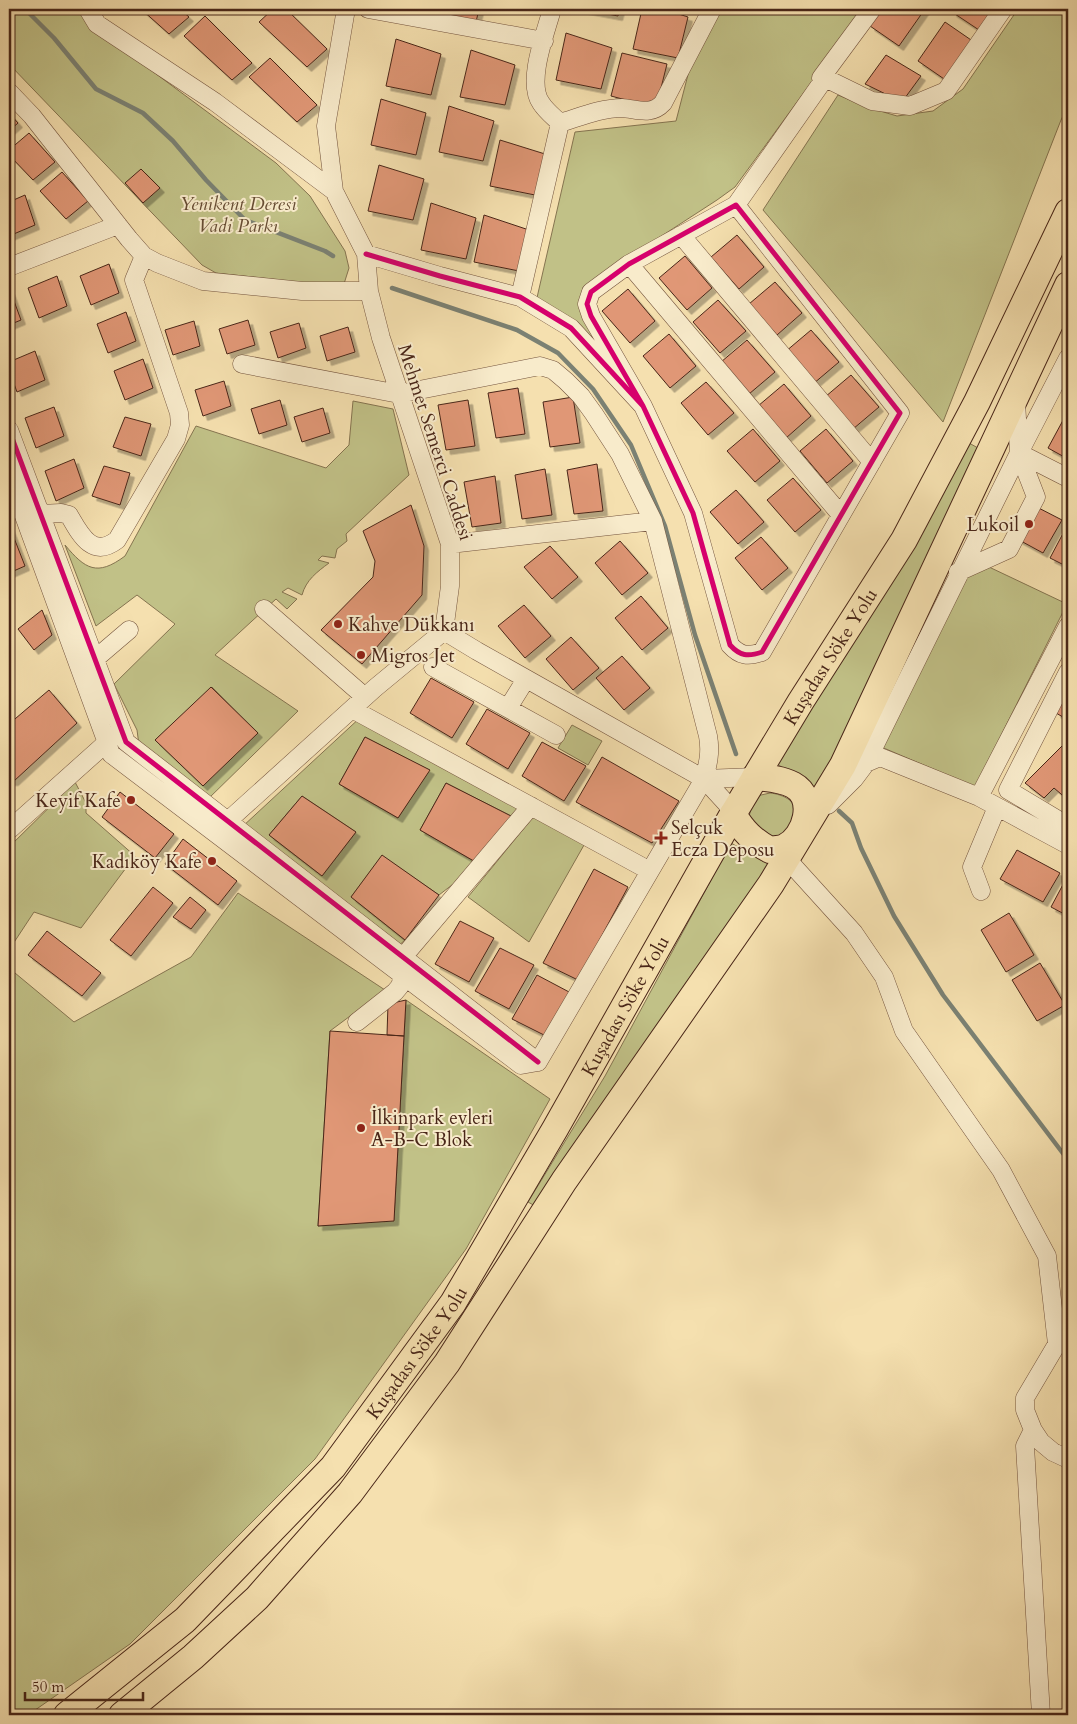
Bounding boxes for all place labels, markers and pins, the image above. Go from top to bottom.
place label: Lukoil [966,512,1019,538]
marker: Lukoil [1023,518,1035,530]
place label: Kahve Dükkanı [348,612,475,638]
marker: Kahve Dükkanı [332,618,344,630]
place label: Migros Jet [371,643,455,669]
marker: Migros Jet [355,649,367,661]
place label: Keyif Kafe [35,788,121,814]
marker: Keyif Kafe [125,794,137,806]
place label: Selçuk Ecza Deposu [671,815,774,863]
marker: Selçuk Ecza Deposu [655,832,667,844]
place label: Kadıköy Kafe [92,849,202,875]
marker: Kadıköy Kafe [206,855,218,867]
place label: İlkinpark evleri A-B-C Blok [371,1105,493,1153]
marker: İlkinpark evleri A-B-C Blok [355,1122,367,1134]

